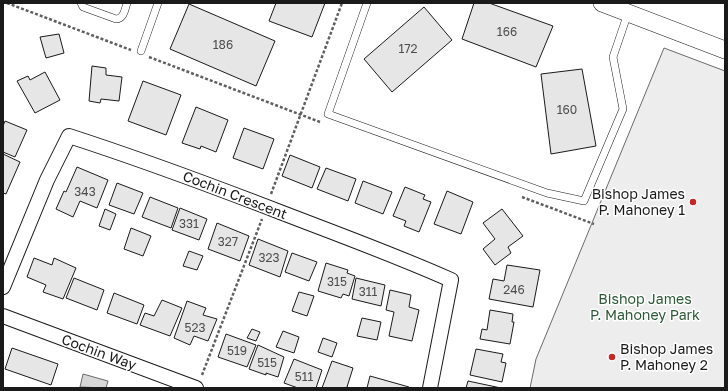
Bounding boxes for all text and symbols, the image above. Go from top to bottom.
house number: 166 [497,24,517,39]
house number: 186 [213,37,233,52]
house number: 172 [398,41,418,56]
house number: 160 [557,102,577,117]
street label: Cochin Crescent [181,167,290,222]
house number: 343 [74,184,96,199]
place label: Bishop James P. Mahoney 1 [592,185,685,218]
marker: Bishop James P. Mahoney 1 [688,197,698,207]
house number: 331 [179,216,199,231]
house number: 327 [218,234,238,249]
house number: 323 [258,250,280,265]
house number: 315 [327,274,347,289]
house number: 246 [503,282,525,297]
house number: 311 [359,284,378,299]
park label: Bishop James P. Mahoney Park [590,290,700,323]
house number: 523 [185,320,205,335]
street label: Cochin Way [59,330,139,373]
place label: Bishop James P. Mahoney 2 [620,340,713,373]
house number: 519 [227,343,247,358]
marker: Bishop James P. Mahoney 2 [607,352,617,362]
house number: 515 [257,355,277,370]
house number: 511 [295,369,313,384]

